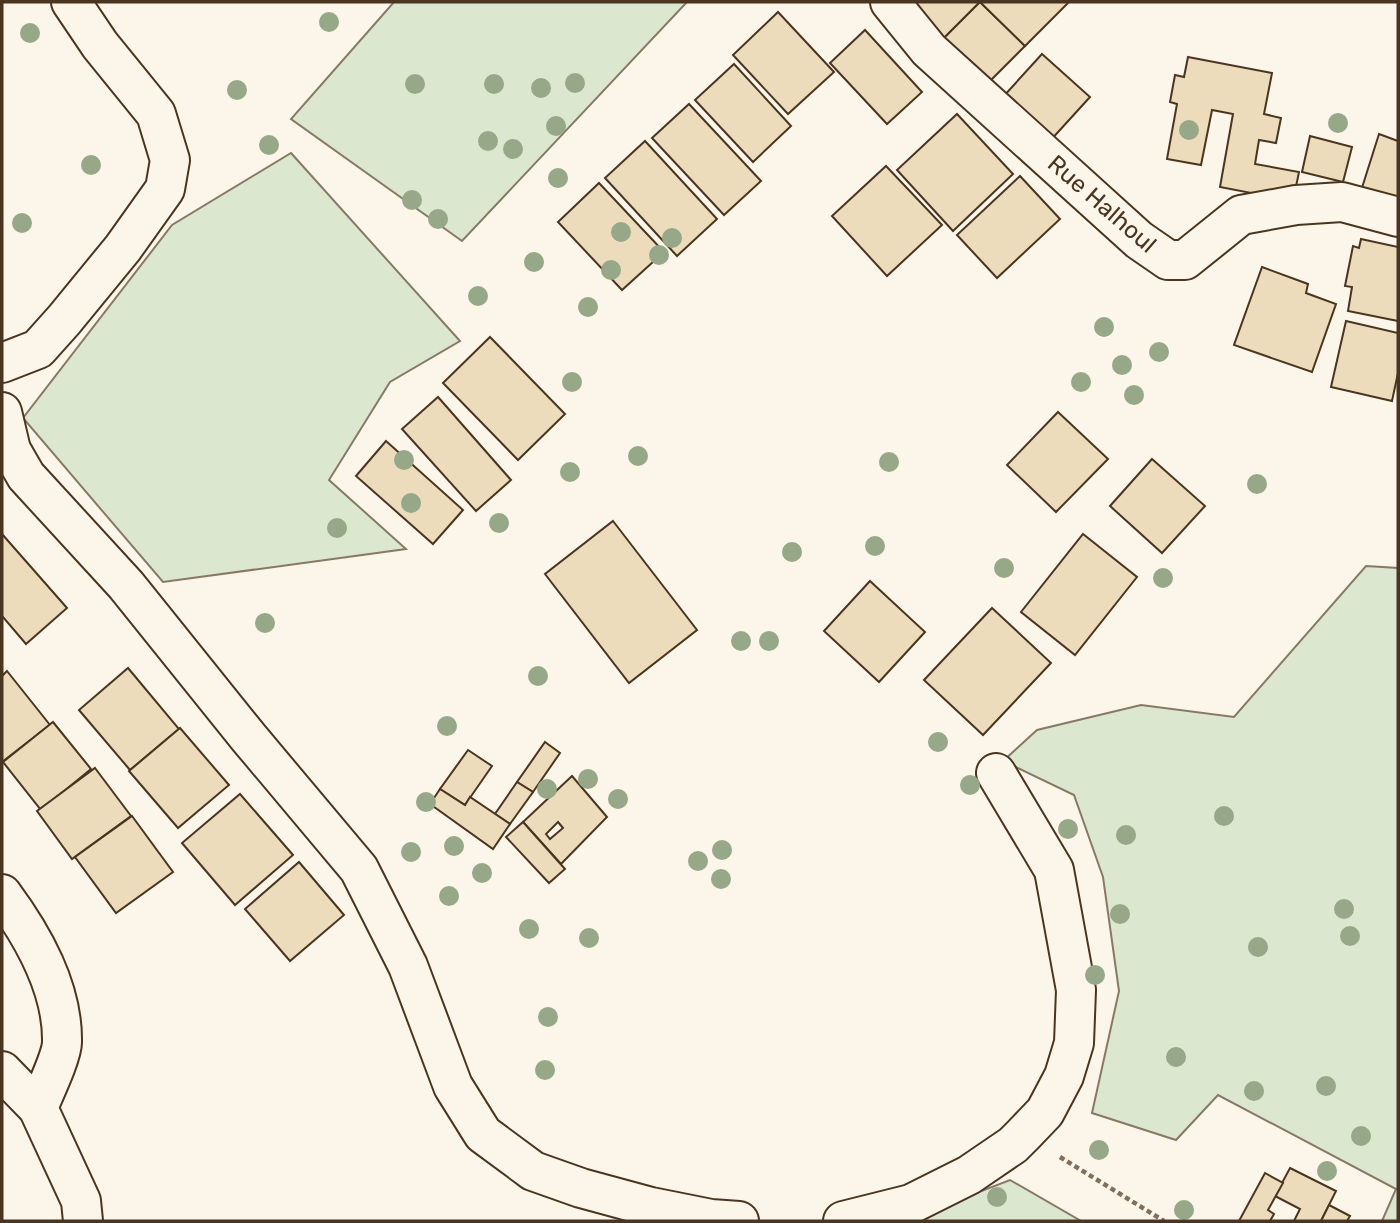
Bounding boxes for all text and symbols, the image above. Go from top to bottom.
street label: Rue Halhoul [1042,149,1162,259]

